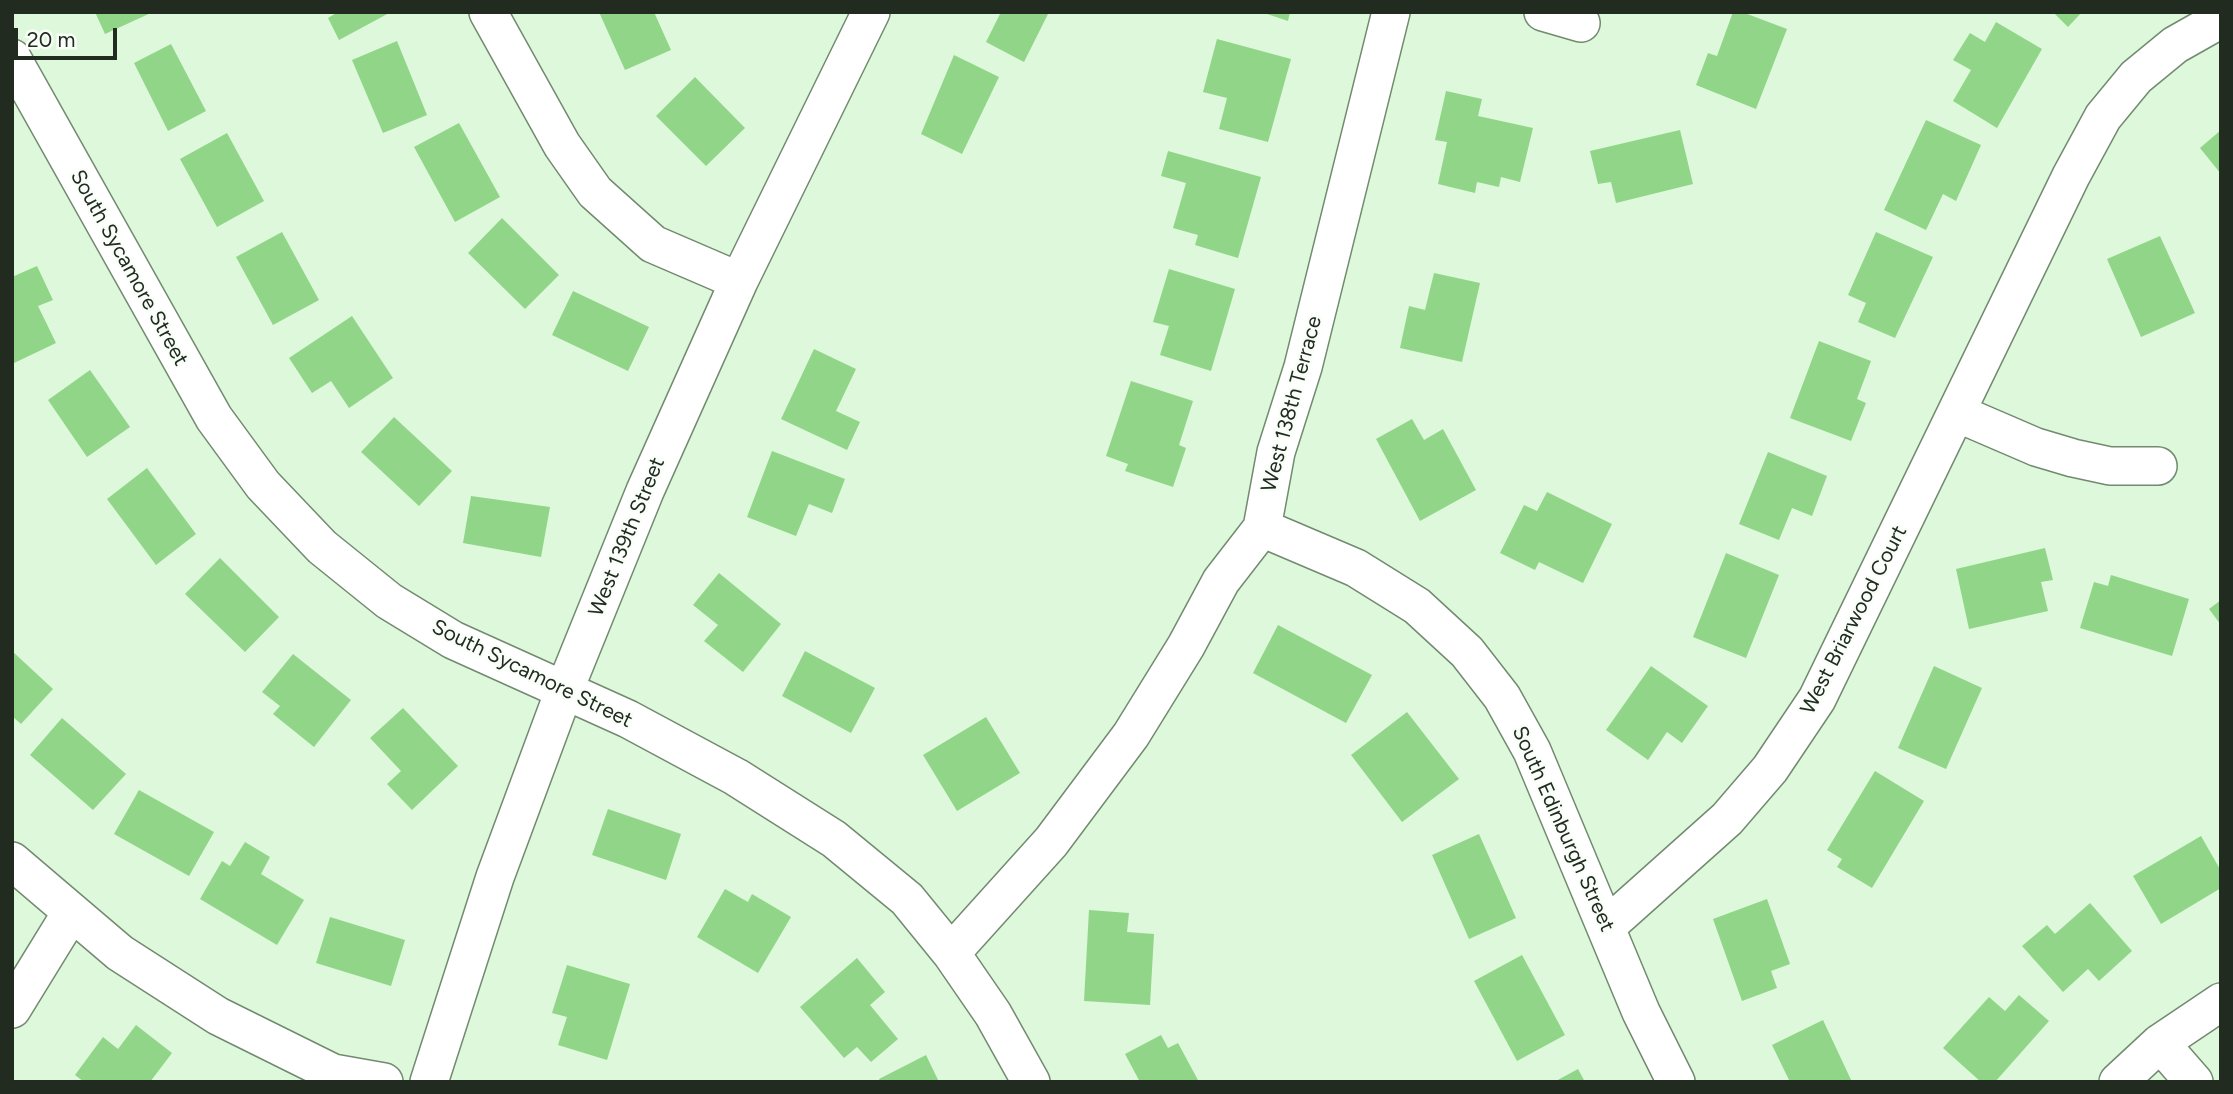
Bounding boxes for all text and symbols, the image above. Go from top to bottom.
scale bar [18,14,121,58]
text: 20 m [27,27,75,52]
street label: South Sycamore Street [65,166,193,370]
street label: West 138th Terrace [1256,313,1328,495]
street label: West 139th Street [584,454,670,620]
street label: West Briarwood Court [1795,521,1913,719]
street label: South Sycamore Street [428,614,636,734]
street label: South Edinburgh Street [1506,722,1620,936]

